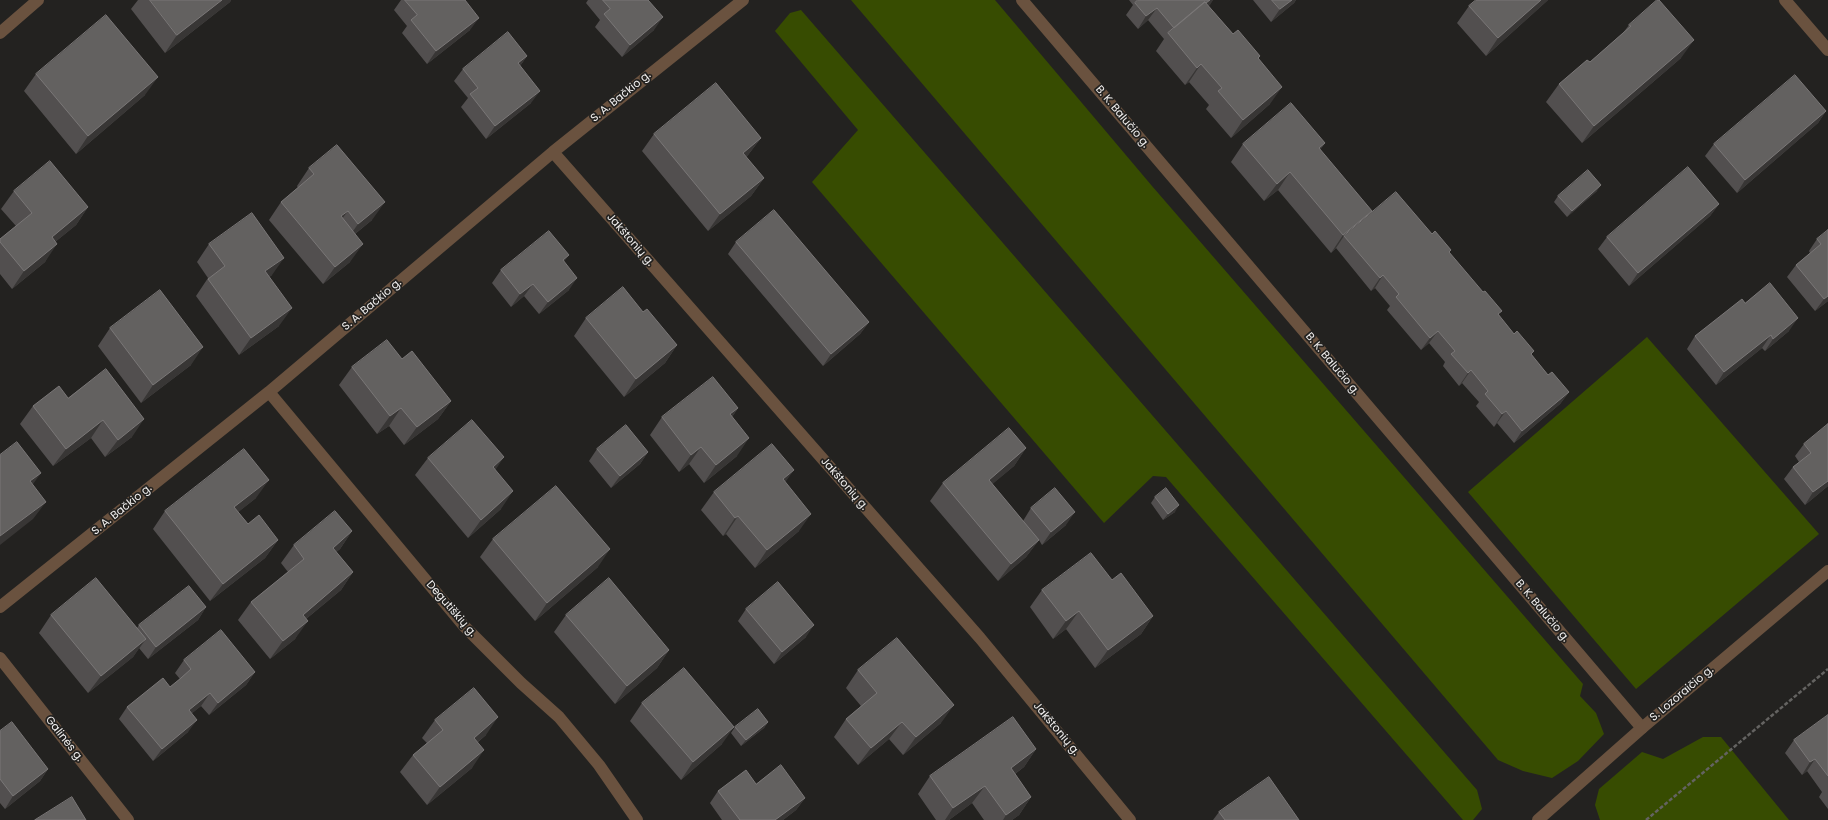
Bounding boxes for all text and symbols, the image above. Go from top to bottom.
street label: S. A. Bačkio g. [588,69,654,125]
street label: B. K. Balučio g. [1092,83,1152,151]
street label: Jakštonių g. [604,211,656,269]
street label: S. A. Bačkio g. [340,276,404,334]
street label: B. K. Balučio g. [1302,330,1362,398]
street label: Jakštonių g. [818,455,870,513]
street label: S. A. Bačkio g. [89,482,155,538]
street label: B. K. Balučio g. [1512,577,1572,645]
street label: Degutiškių g. [423,578,479,640]
street label: S. Lozoraičio g. [1648,664,1716,724]
street label: Jakštonių g. [1030,700,1082,758]
street label: Galinės g. [42,714,86,764]

